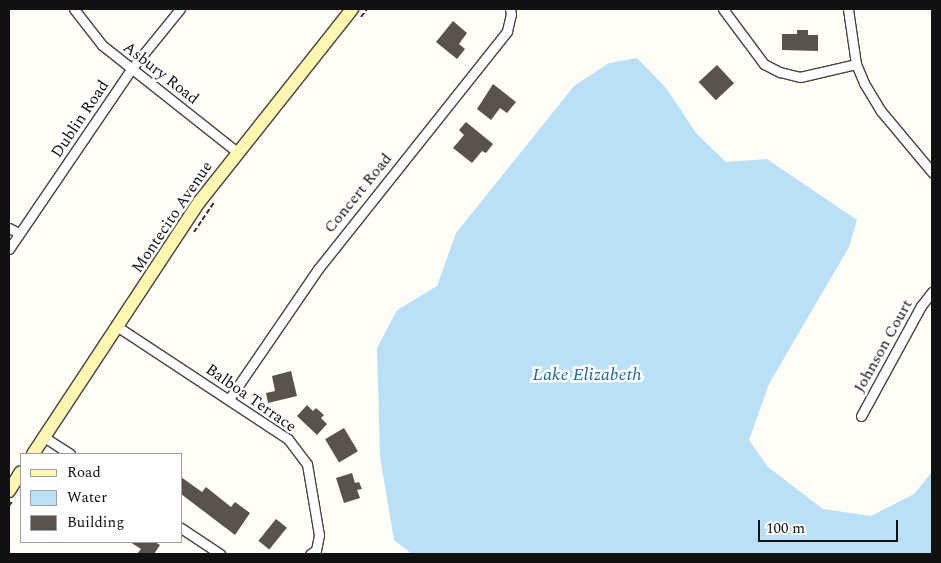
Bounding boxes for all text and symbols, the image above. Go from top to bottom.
street label: Asbury Road [119,38,203,108]
street label: Dublin Road [47,77,113,161]
street label: Concert Road [320,149,396,237]
street label: Montecito Avenue [128,158,216,276]
street label: Johnson Court [850,296,916,396]
street label: Balboa Terrace [202,360,300,436]
water label: Lake Elizabeth [533,364,641,386]
legend [20,453,182,543]
text: Road [67,461,101,484]
text: Water [67,486,107,509]
scale bar [761,510,901,542]
text: Building [67,511,124,534]
text: 100 m [766,517,805,540]

